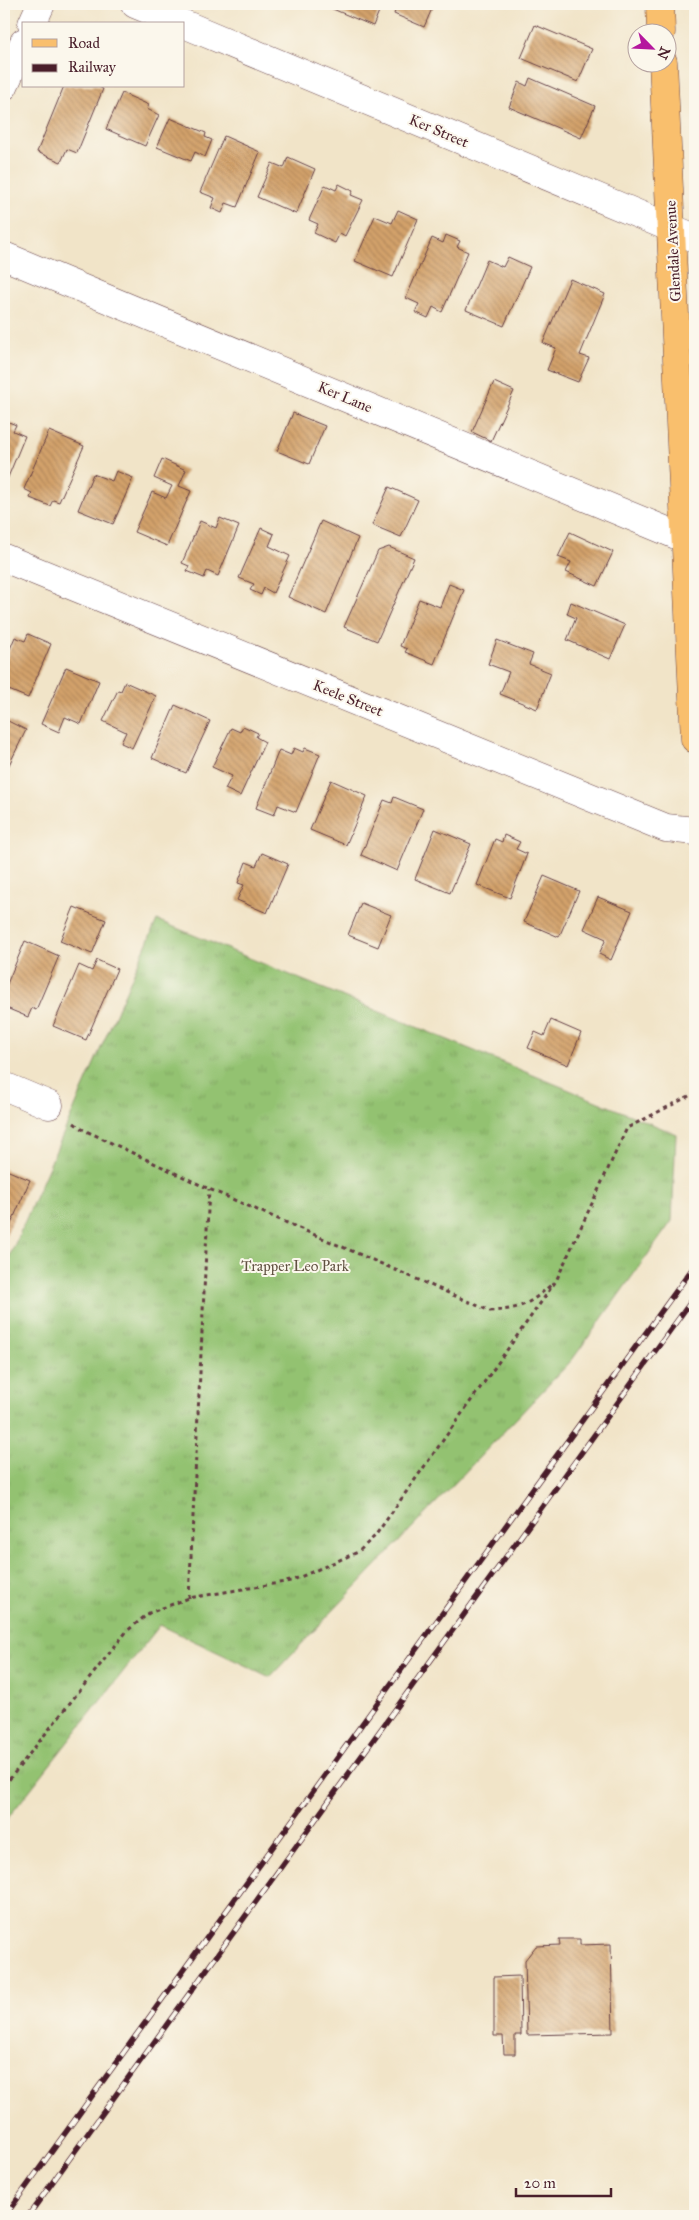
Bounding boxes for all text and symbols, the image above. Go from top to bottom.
legend [22,22,185,88]
north arrow [626,22,676,72]
text: Road [68,34,100,52]
text: N [653,44,674,62]
text: Railway [68,58,117,76]
street label: Ker Street [407,110,472,152]
street label: Glendale Avenue [661,200,685,302]
street label: Ker Lane [315,378,375,416]
street label: Keele Street [310,676,386,720]
park label: Trapper Leo Park [241,1257,349,1275]
scale bar [516,2165,612,2197]
text: 20 m [524,2174,556,2192]

